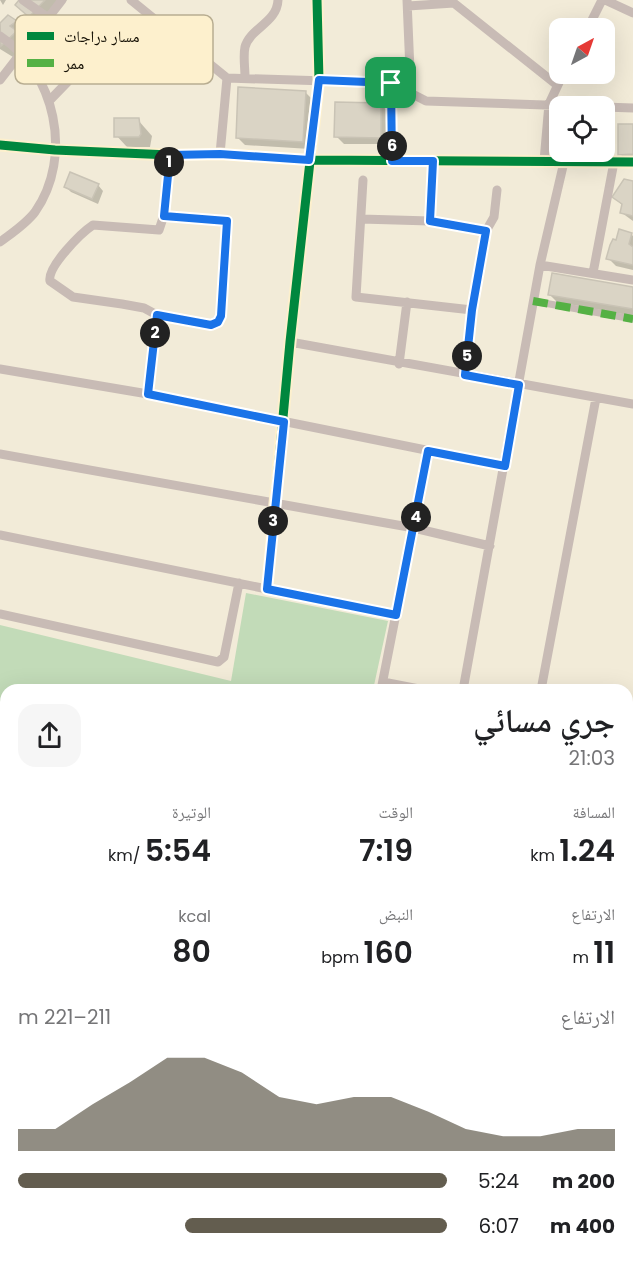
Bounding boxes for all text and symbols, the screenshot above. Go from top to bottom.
legend [15,15,213,84]
north arrow [549,18,615,84]
map controls [549,18,615,162]
text: مسار دراجات [64,25,140,48]
text: ممر [63,52,84,75]
pin [365,57,416,108]
icon: arrive [374,66,407,99]
button: locate [549,96,615,162]
pin: 6 [377,131,407,161]
text: 6 [387,134,397,157]
pin: 1 [154,147,184,177]
text: 1 [166,150,172,173]
pin: 2 [140,318,170,348]
text: 2 [150,321,160,344]
pin: 5 [452,341,482,371]
text: 5 [462,344,472,367]
pin: 4 [401,502,431,532]
text: 4 [411,505,421,528]
pin: 3 [258,506,288,536]
text: 3 [268,509,278,532]
text: جري مسائي [473,697,615,744]
button: share [18,704,81,767]
text: 21:03 [569,744,615,772]
text: الوتيرة [172,801,211,824]
text: الوقت [379,801,413,824]
text: المسافة [573,801,615,824]
text: 5:54 [145,829,211,872]
text: 7:19 [359,829,413,872]
text: 1.24 [559,829,615,872]
text: /km [108,844,145,867]
text: km [530,844,559,867]
text: النبض [379,903,413,926]
text: الارتفاع [571,903,615,926]
text: kcal [178,905,211,928]
text: 80 [172,930,211,973]
text: 160 [364,931,413,974]
text: 11 [593,931,615,974]
text: bpm [321,946,364,969]
text: m [573,946,593,969]
text: 211–221 m [18,1003,111,1031]
text: الارتفاع [560,1003,615,1031]
text: 5:24 [478,1167,519,1195]
text: 200 m [552,1167,615,1195]
text: 6:07 [479,1212,519,1240]
text: 400 m [550,1212,615,1240]

